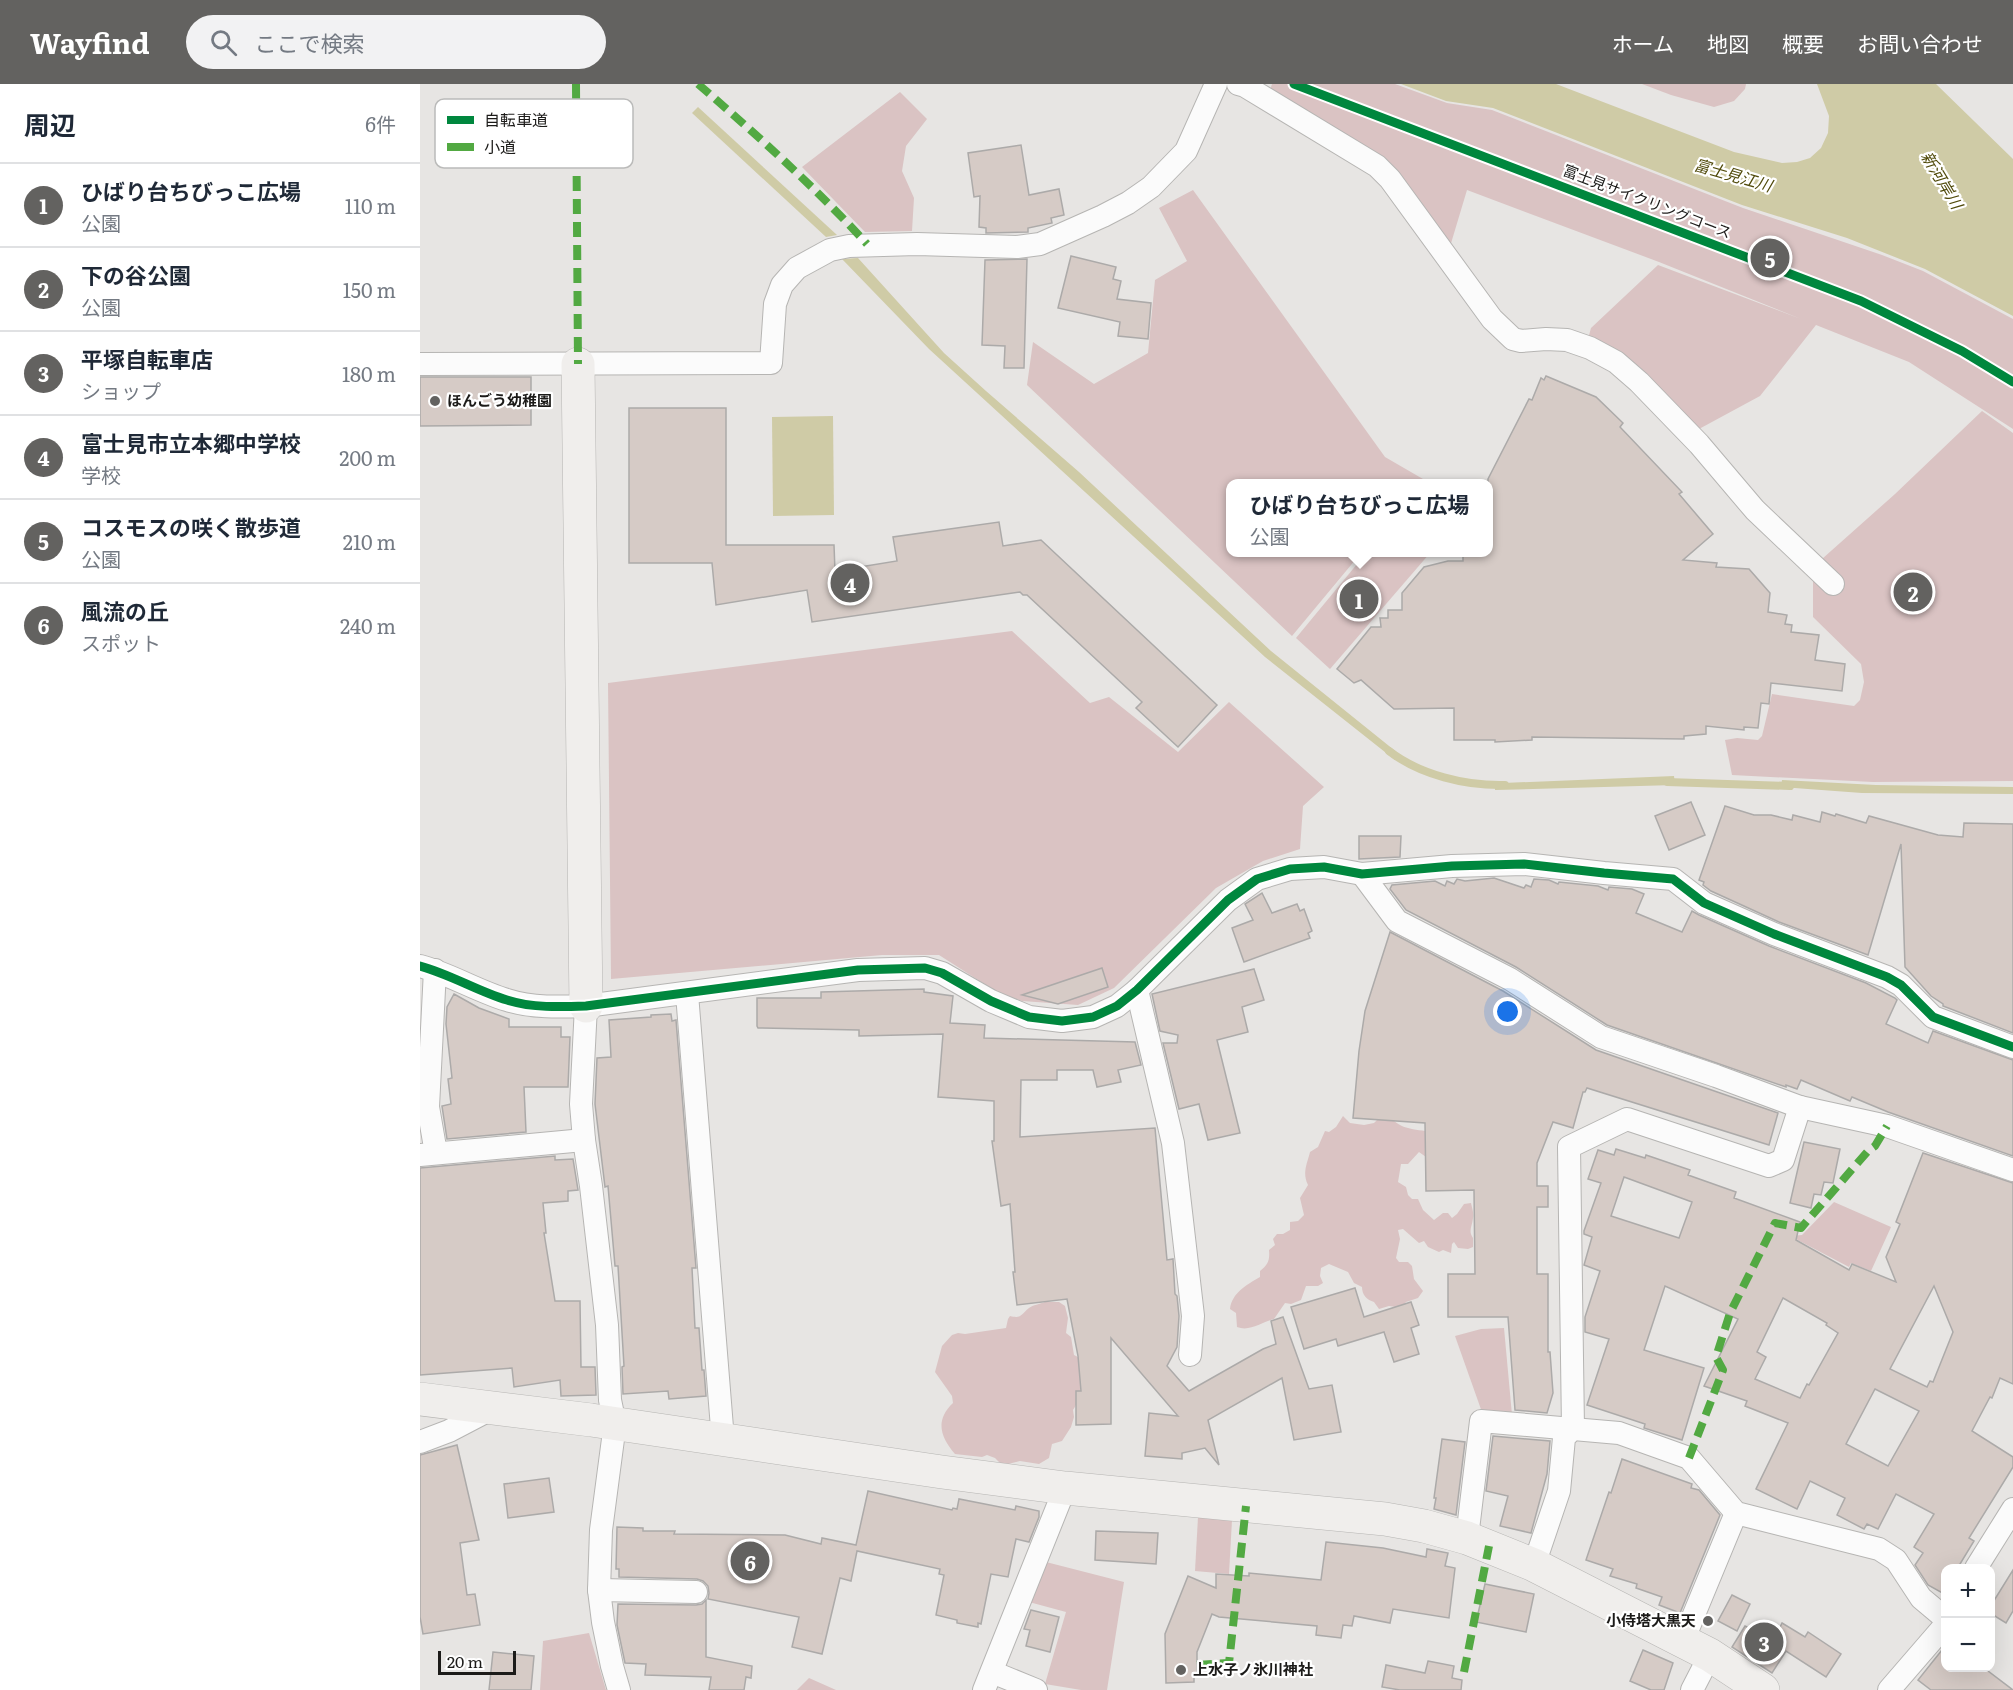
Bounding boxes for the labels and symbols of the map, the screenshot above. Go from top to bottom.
legend [435,99,633,168]
text: 自転車道 [484,107,548,131]
text: 小道 [484,134,516,158]
water label: 新河岸川 [1916,146,1971,215]
water label: 富士見江川 [1692,151,1777,197]
street label: 富士見サイクリングコース [1560,158,1735,243]
pin: 5 [1750,236,1790,280]
place label: ほんごう幼稚園 [447,388,552,411]
marker: ほんごう幼稚園 [428,394,442,408]
pin: 4 [830,560,870,606]
pin: 2 [1894,570,1932,614]
pin: 1 [1340,576,1378,622]
your location [1493,997,1522,1026]
pin: 6 [730,1538,770,1584]
place label: 小侍塔大黒天 [1606,1608,1696,1631]
marker: 小侍塔大黒天 [1701,1614,1715,1628]
pin: 3 [1744,1620,1784,1664]
scale bar [438,1648,516,1676]
place label: 上水子ノ氷川神社 [1193,1657,1313,1680]
marker: 上水子ノ氷川神社 [1174,1663,1188,1677]

